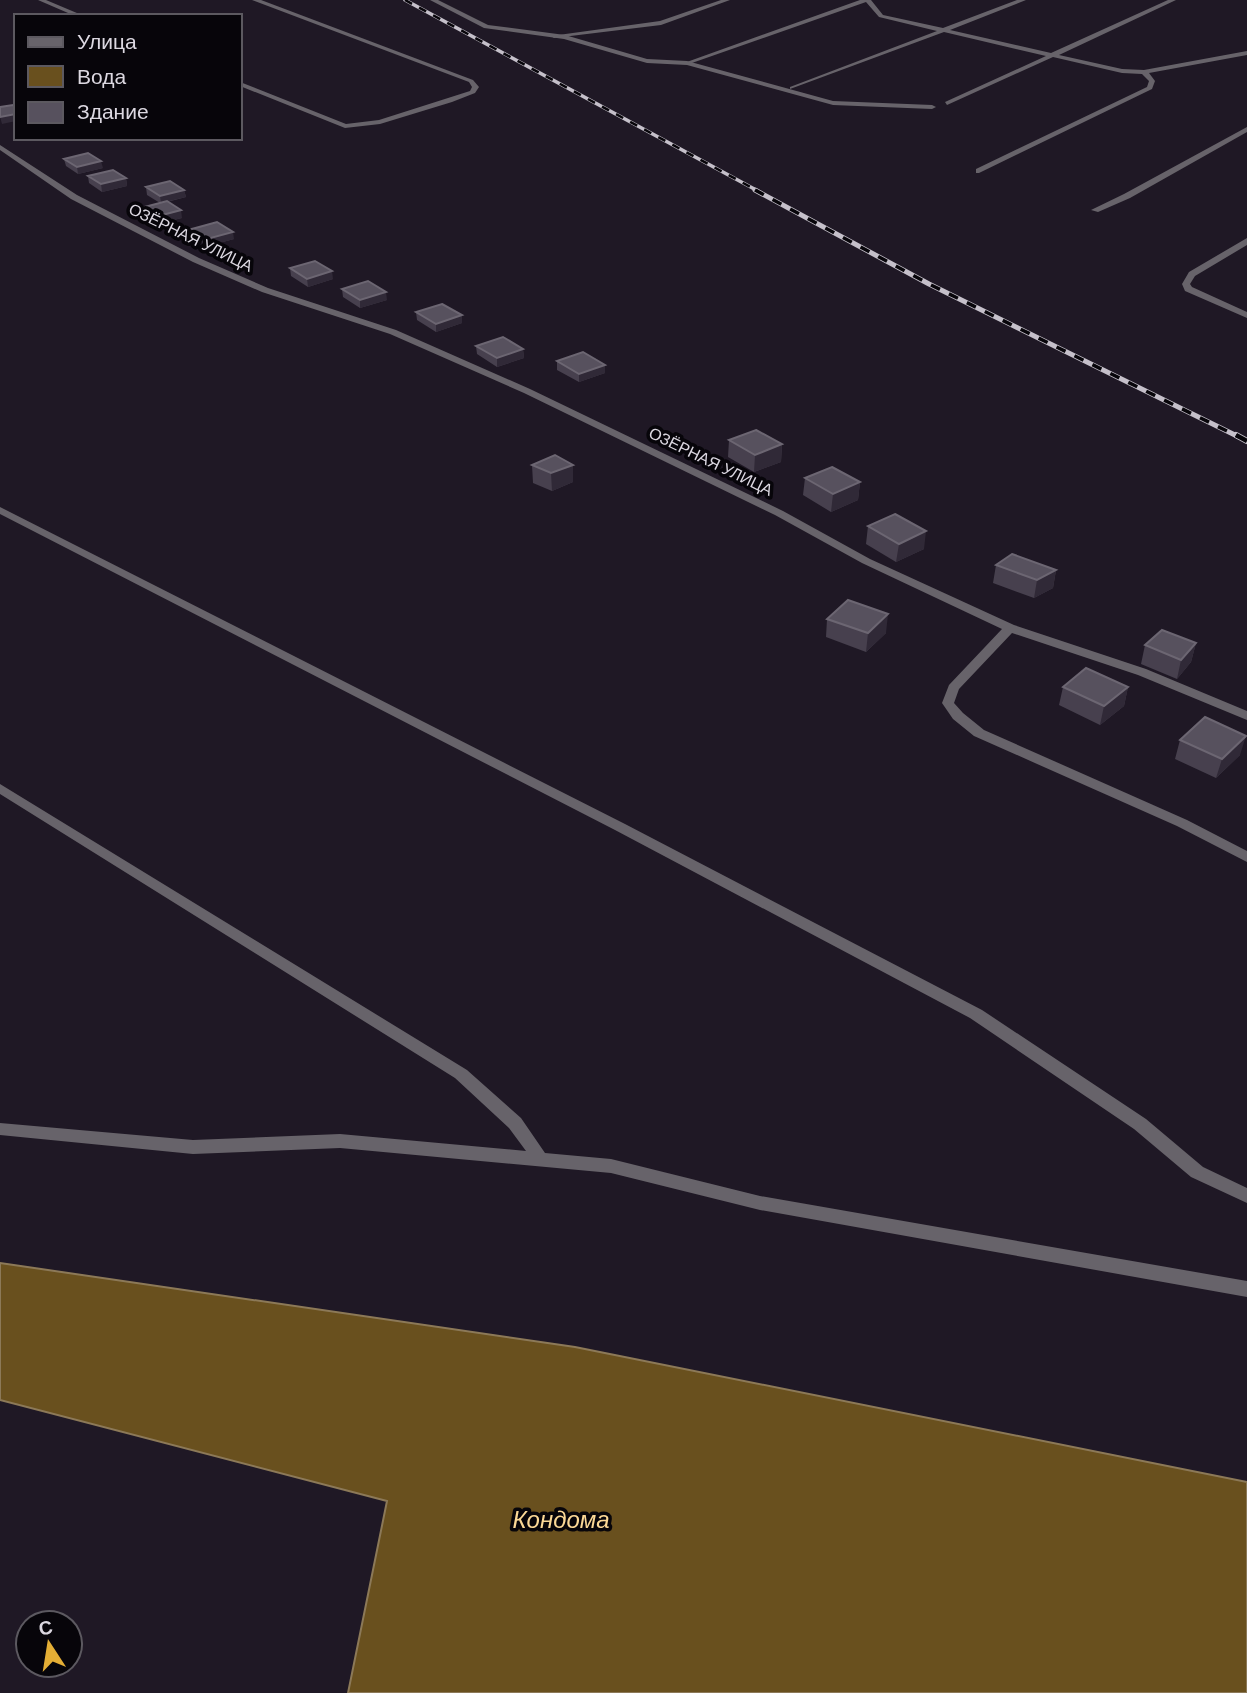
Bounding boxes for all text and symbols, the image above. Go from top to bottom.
legend [14,14,242,140]
text: Улица [77,28,137,56]
text: Вода [77,63,126,91]
text: Здание [77,98,149,126]
street label: ОЗЁРНАЯ УЛИЦА [125,198,257,277]
street label: ОЗЁРНАЯ УЛИЦА [645,422,777,501]
water label: Кондома [512,1504,610,1535]
north arrow [14,1609,84,1679]
text: С [36,1614,55,1642]

